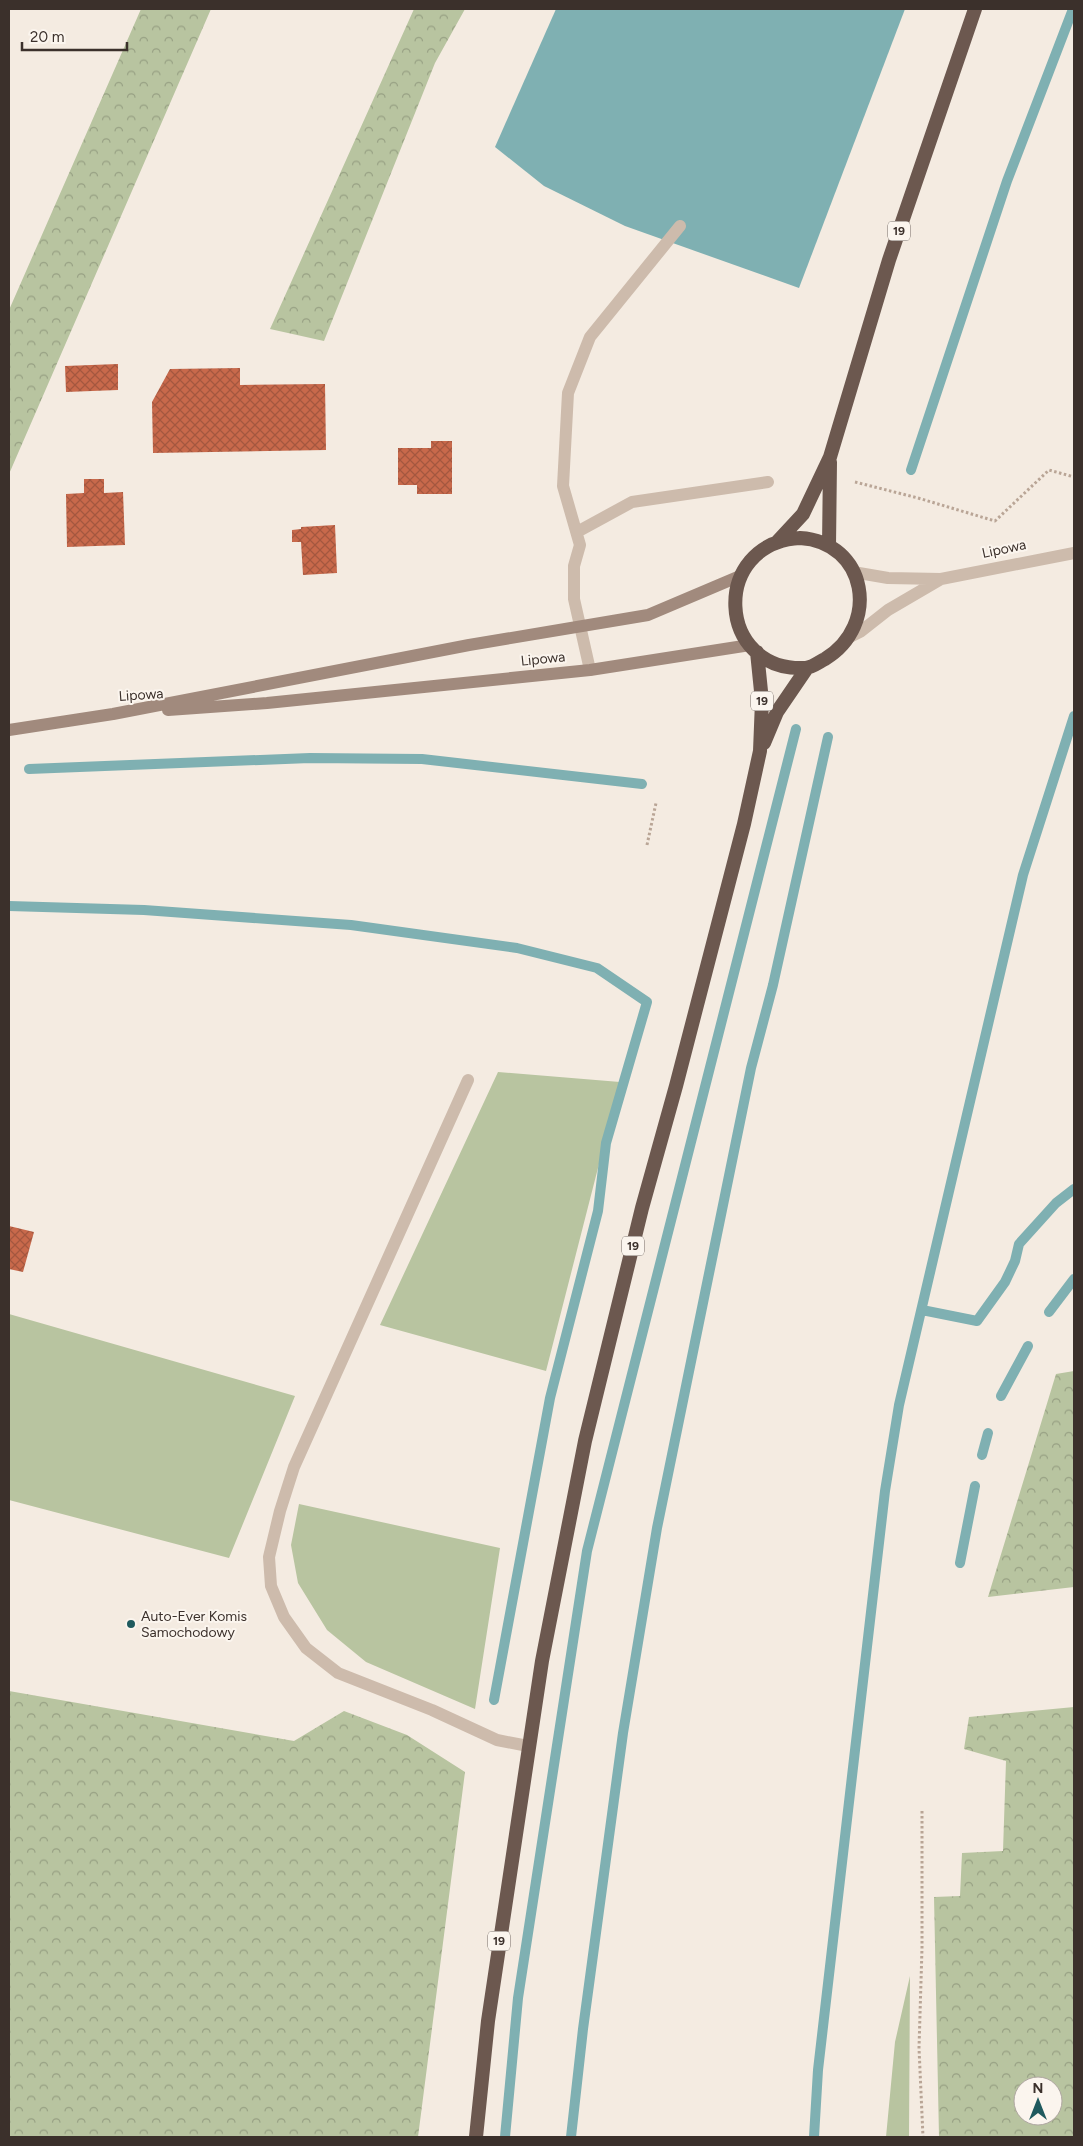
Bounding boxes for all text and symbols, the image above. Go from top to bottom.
scale bar [22,20,128,52]
text: 20 m [30,28,64,46]
road number: 19 [888,222,910,240]
street label: Lipowa [980,536,1028,562]
street label: Lipowa [520,648,566,670]
street label: Lipowa [118,685,164,705]
road number: 19 [751,691,773,710]
road number: 19 [622,1236,644,1256]
place label: Auto-Ever Komis Samochodowy [141,1608,247,1641]
marker: Auto-Ever Komis Samochodowy [125,1618,137,1630]
road number: 19 [488,1932,510,1950]
north arrow [1013,2076,1063,2126]
text: N [1033,2080,1043,2097]

